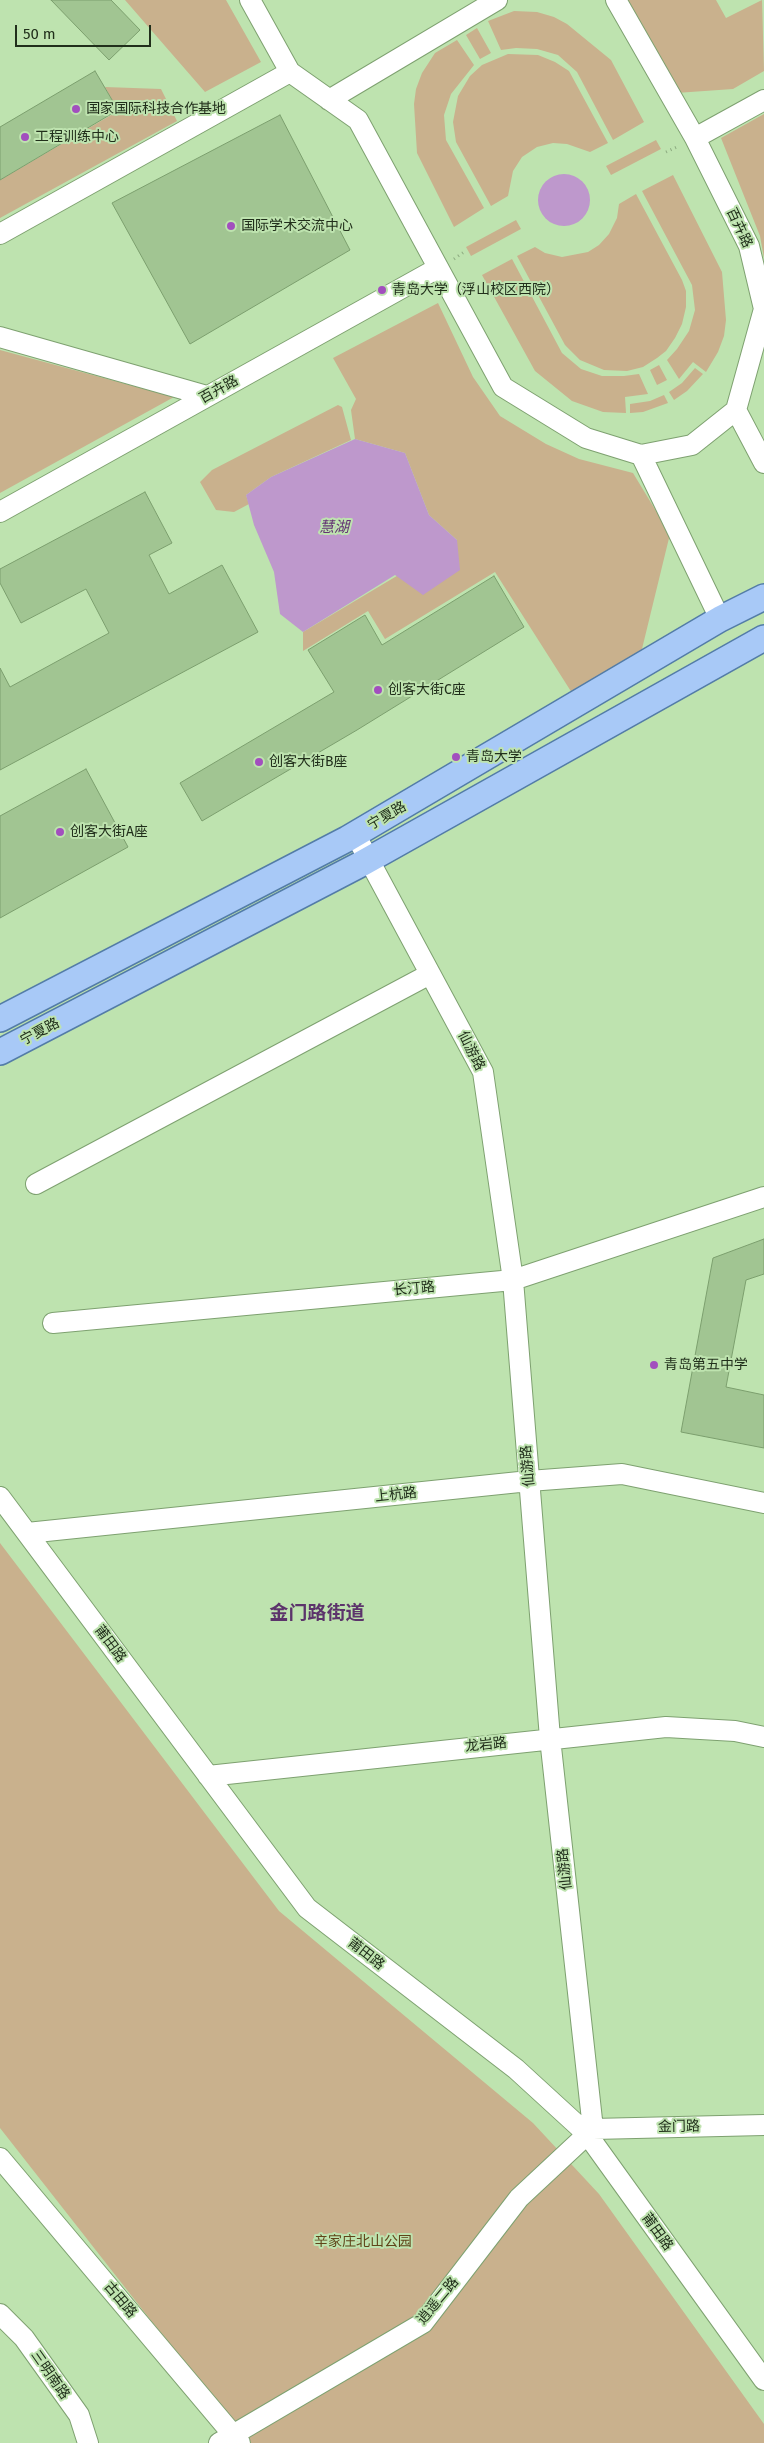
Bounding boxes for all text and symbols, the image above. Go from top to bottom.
scale bar [18,15,154,47]
text: 50 m [23,25,56,43]
place label: 国家国际科技合作基地 [86,101,226,117]
marker: 国家国际科技合作基地 [70,103,82,115]
place label: 工程训练中心 [35,129,119,145]
marker: 工程训练中心 [19,131,31,143]
street label: 百卉路 [723,205,755,251]
place label: 国际学术交流中心 [241,218,353,234]
marker: 国际学术交流中心 [225,220,237,232]
place label: 青岛大学（浮山校区西院） [392,282,560,298]
marker: 青岛大学（浮山校区西院） [376,284,388,296]
street label: 百卉路 [197,372,241,408]
water label: 慧湖 [319,519,349,537]
place label: 创客大街C座 [388,682,466,698]
marker: 创客大街C座 [372,684,384,696]
place label: 青岛大学 [466,749,522,765]
marker: 青岛大学 [450,751,462,763]
place label: 创客大街B座 [269,754,348,770]
marker: 创客大街B座 [253,756,265,768]
street label: 宁夏路 [365,798,409,834]
place label: 创客大街A座 [70,824,148,840]
marker: 创客大街A座 [54,826,66,838]
street label: 宁夏路 [18,1015,62,1049]
street label: 仙游路 [454,1028,488,1074]
street label: 长汀路 [392,1279,436,1299]
place label: 青岛第五中学 [664,1357,748,1373]
marker: 青岛第五中学 [648,1359,660,1371]
street label: 仙游路 [518,1444,538,1488]
street label: 上杭路 [374,1484,418,1506]
district label: 金门路街道 [270,1603,364,1625]
street label: 莆田路 [91,1622,129,1666]
street label: 龙岩路 [464,1734,508,1756]
street label: 仙游路 [554,1847,576,1891]
street label: 莆田路 [344,1934,388,1974]
street label: 金门路 [658,2118,700,2136]
street label: 莆田路 [638,2210,676,2254]
park label: 辛家庄北山公园 [314,2234,412,2250]
street label: 逍遥二路 [414,2274,462,2328]
street label: 古田路 [100,2279,140,2321]
street label: 三明南路 [27,2347,73,2403]

